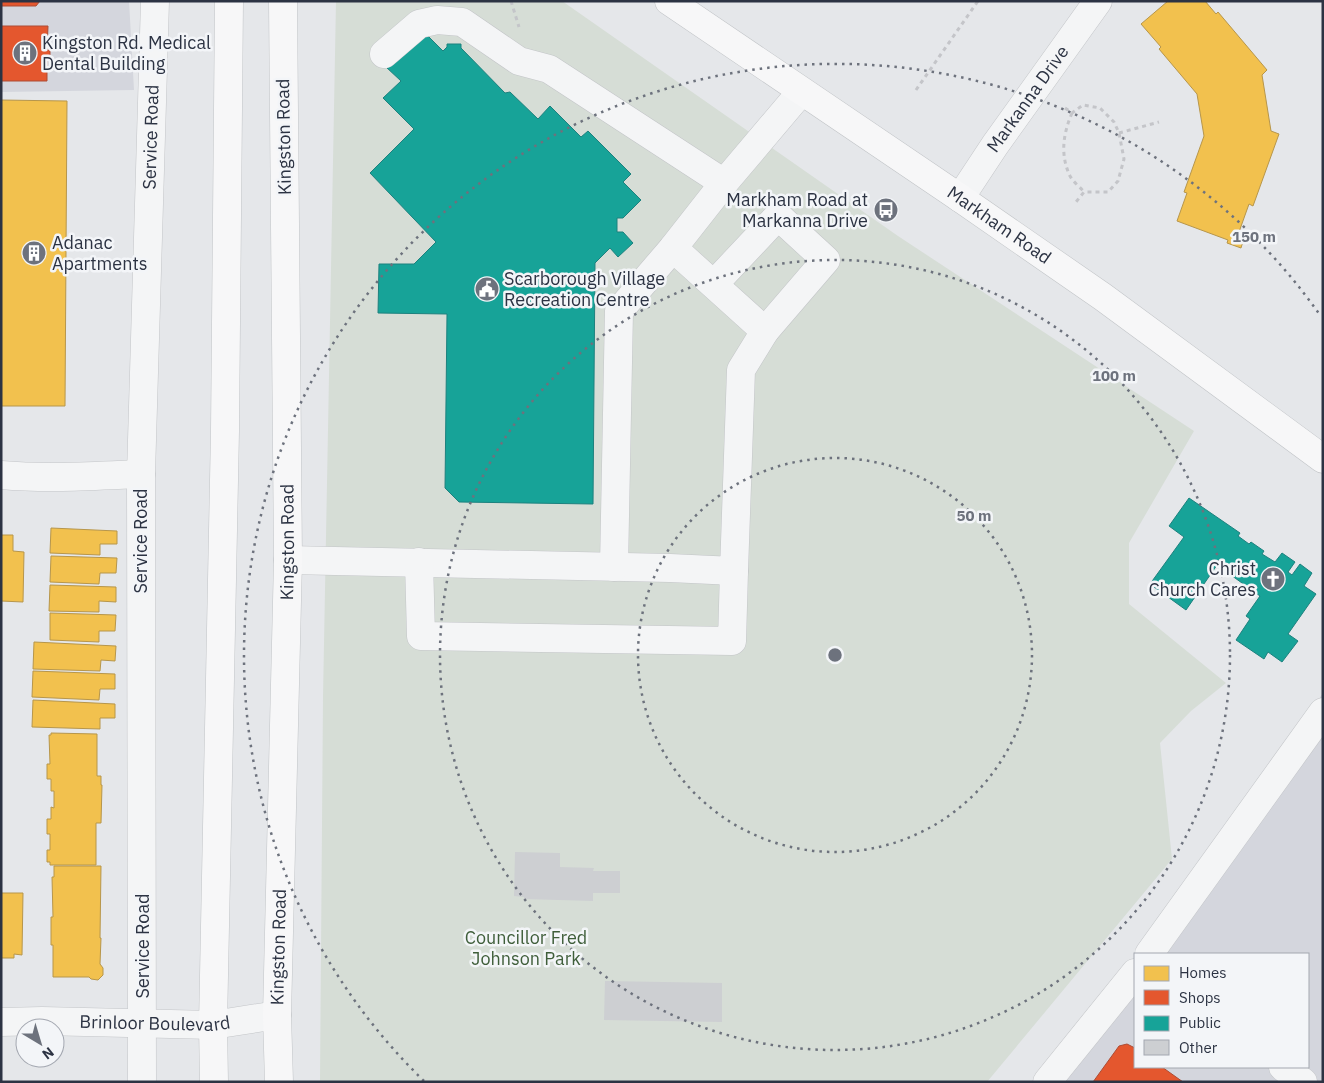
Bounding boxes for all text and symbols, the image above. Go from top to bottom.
place label: Kingston Rd. Medical Dental Building [42,31,211,75]
building icon: Kingston Rd. Medical Dental Building [12,40,38,66]
street label: Markanna Drive [981,41,1074,157]
street label: Kingston Road [271,79,296,195]
street label: Service Road [137,84,164,190]
street label: Markham Road [943,181,1056,269]
place label: Markham Road at Markanna Drive [726,188,868,232]
bus stop icon: Markham Road at Markanna Drive [873,197,899,223]
text: 150 m [1232,227,1276,246]
place label: Adanac Apartments [52,231,148,275]
building icon: Adanac Apartments [21,240,47,266]
place label: Scarborough Village Recreation Centre [504,267,665,311]
public building icon: Scarborough Village Recreation Centre [474,276,500,302]
text: 100 m [1092,366,1136,385]
street label: Kingston Road [275,484,299,601]
street label: Service Road [129,489,152,593]
text: 50 m [957,506,991,525]
place label: Christ Church Cares [1148,557,1256,601]
church icon: Christ Church Cares [1260,566,1286,592]
centre of rings [826,646,844,664]
street label: Kingston Road [265,888,291,1006]
street label: Service Road [131,894,154,998]
park label: Councillor Fred Johnson Park [465,926,587,970]
legend [1134,953,1309,1068]
text: Homes [1179,963,1227,982]
text: Shops [1179,988,1221,1007]
street label: Brinloor Boulevard [79,1010,232,1036]
text: Public [1179,1013,1221,1032]
north arrow [15,1018,65,1068]
text: Other [1179,1038,1218,1057]
text: N [38,1043,58,1063]

